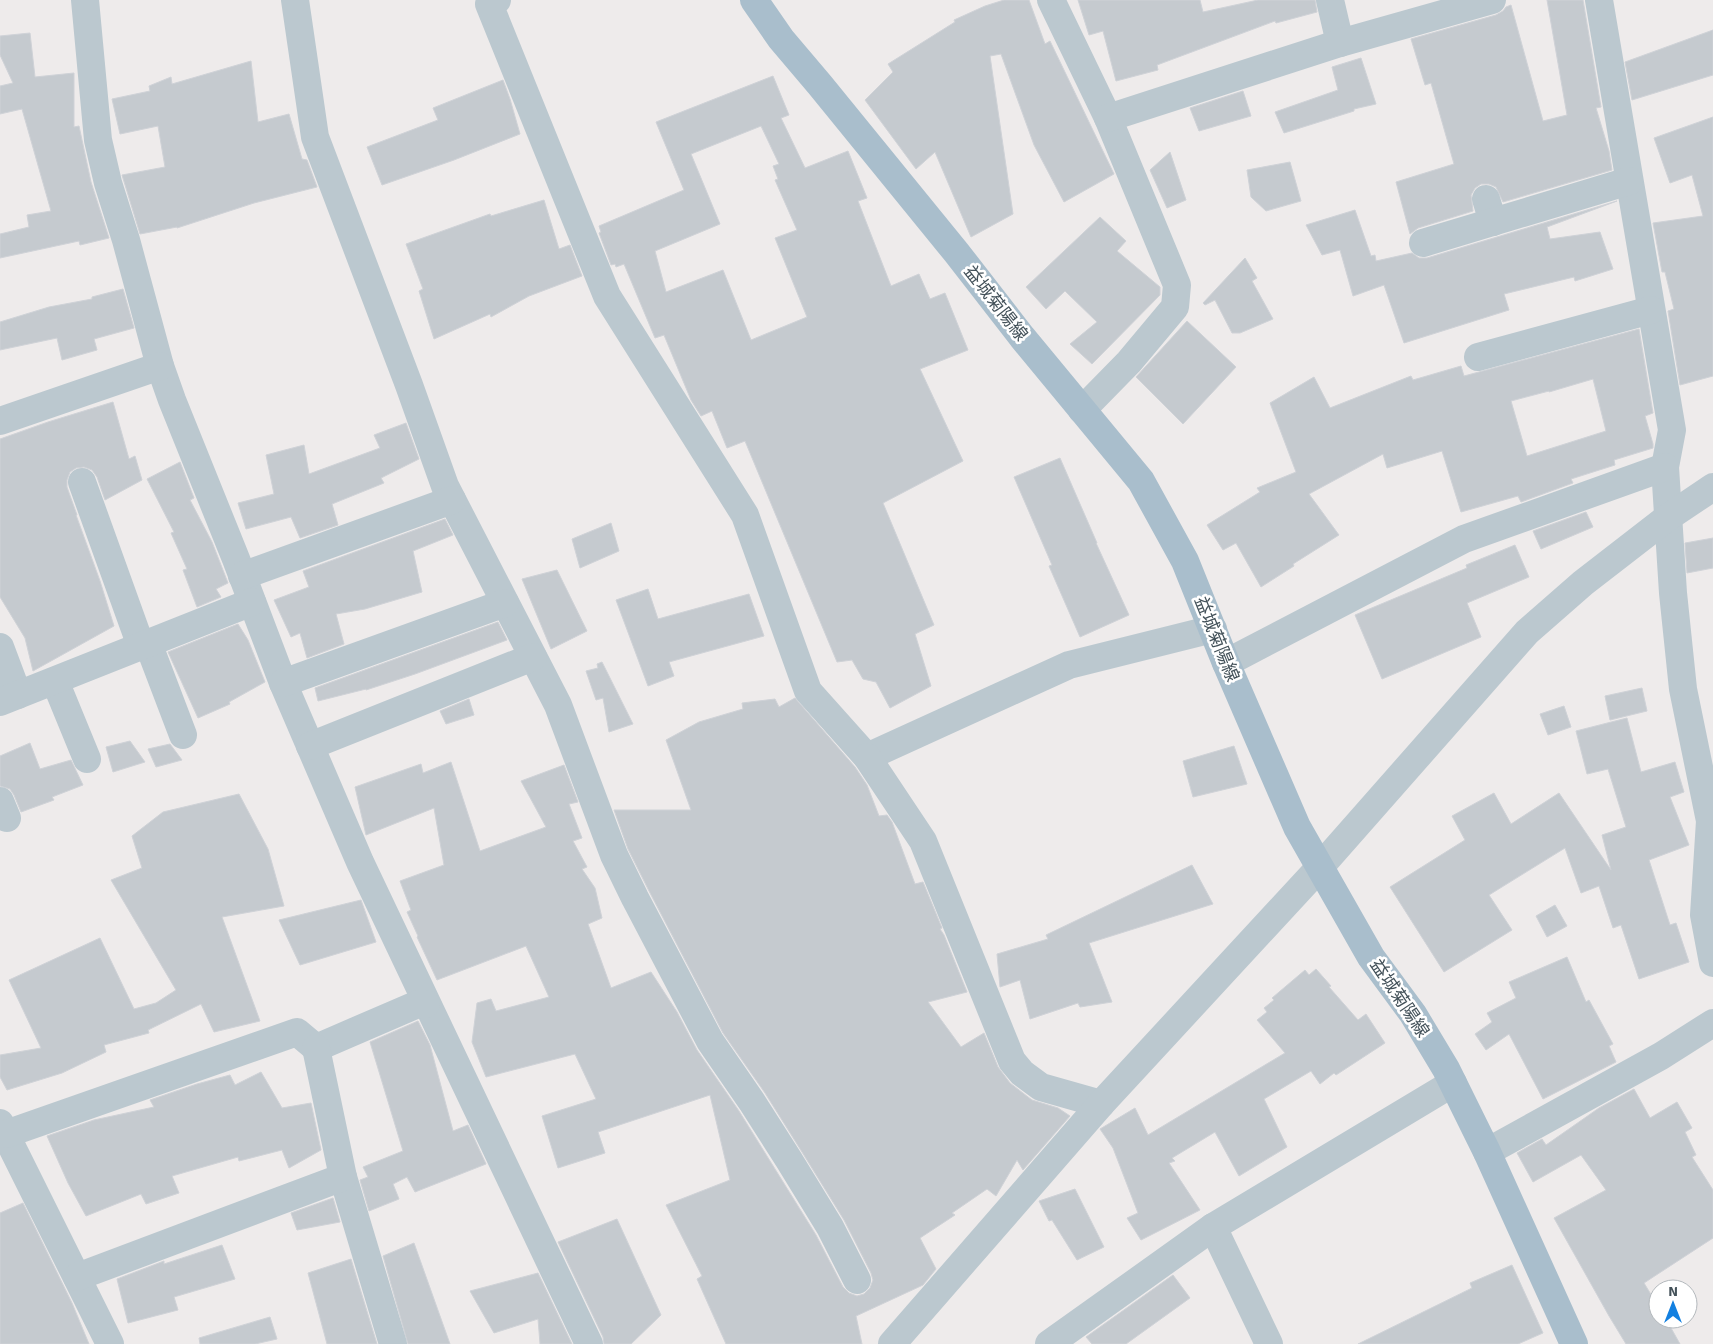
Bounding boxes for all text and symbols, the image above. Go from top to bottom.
street label: 益城菊陽線 [960,261,1032,345]
street label: 益城菊陽線 [1190,593,1244,685]
street label: 益城菊陽線 [1366,955,1434,1041]
north arrow [1648,1279,1698,1329]
text: N [1668,1283,1678,1300]

